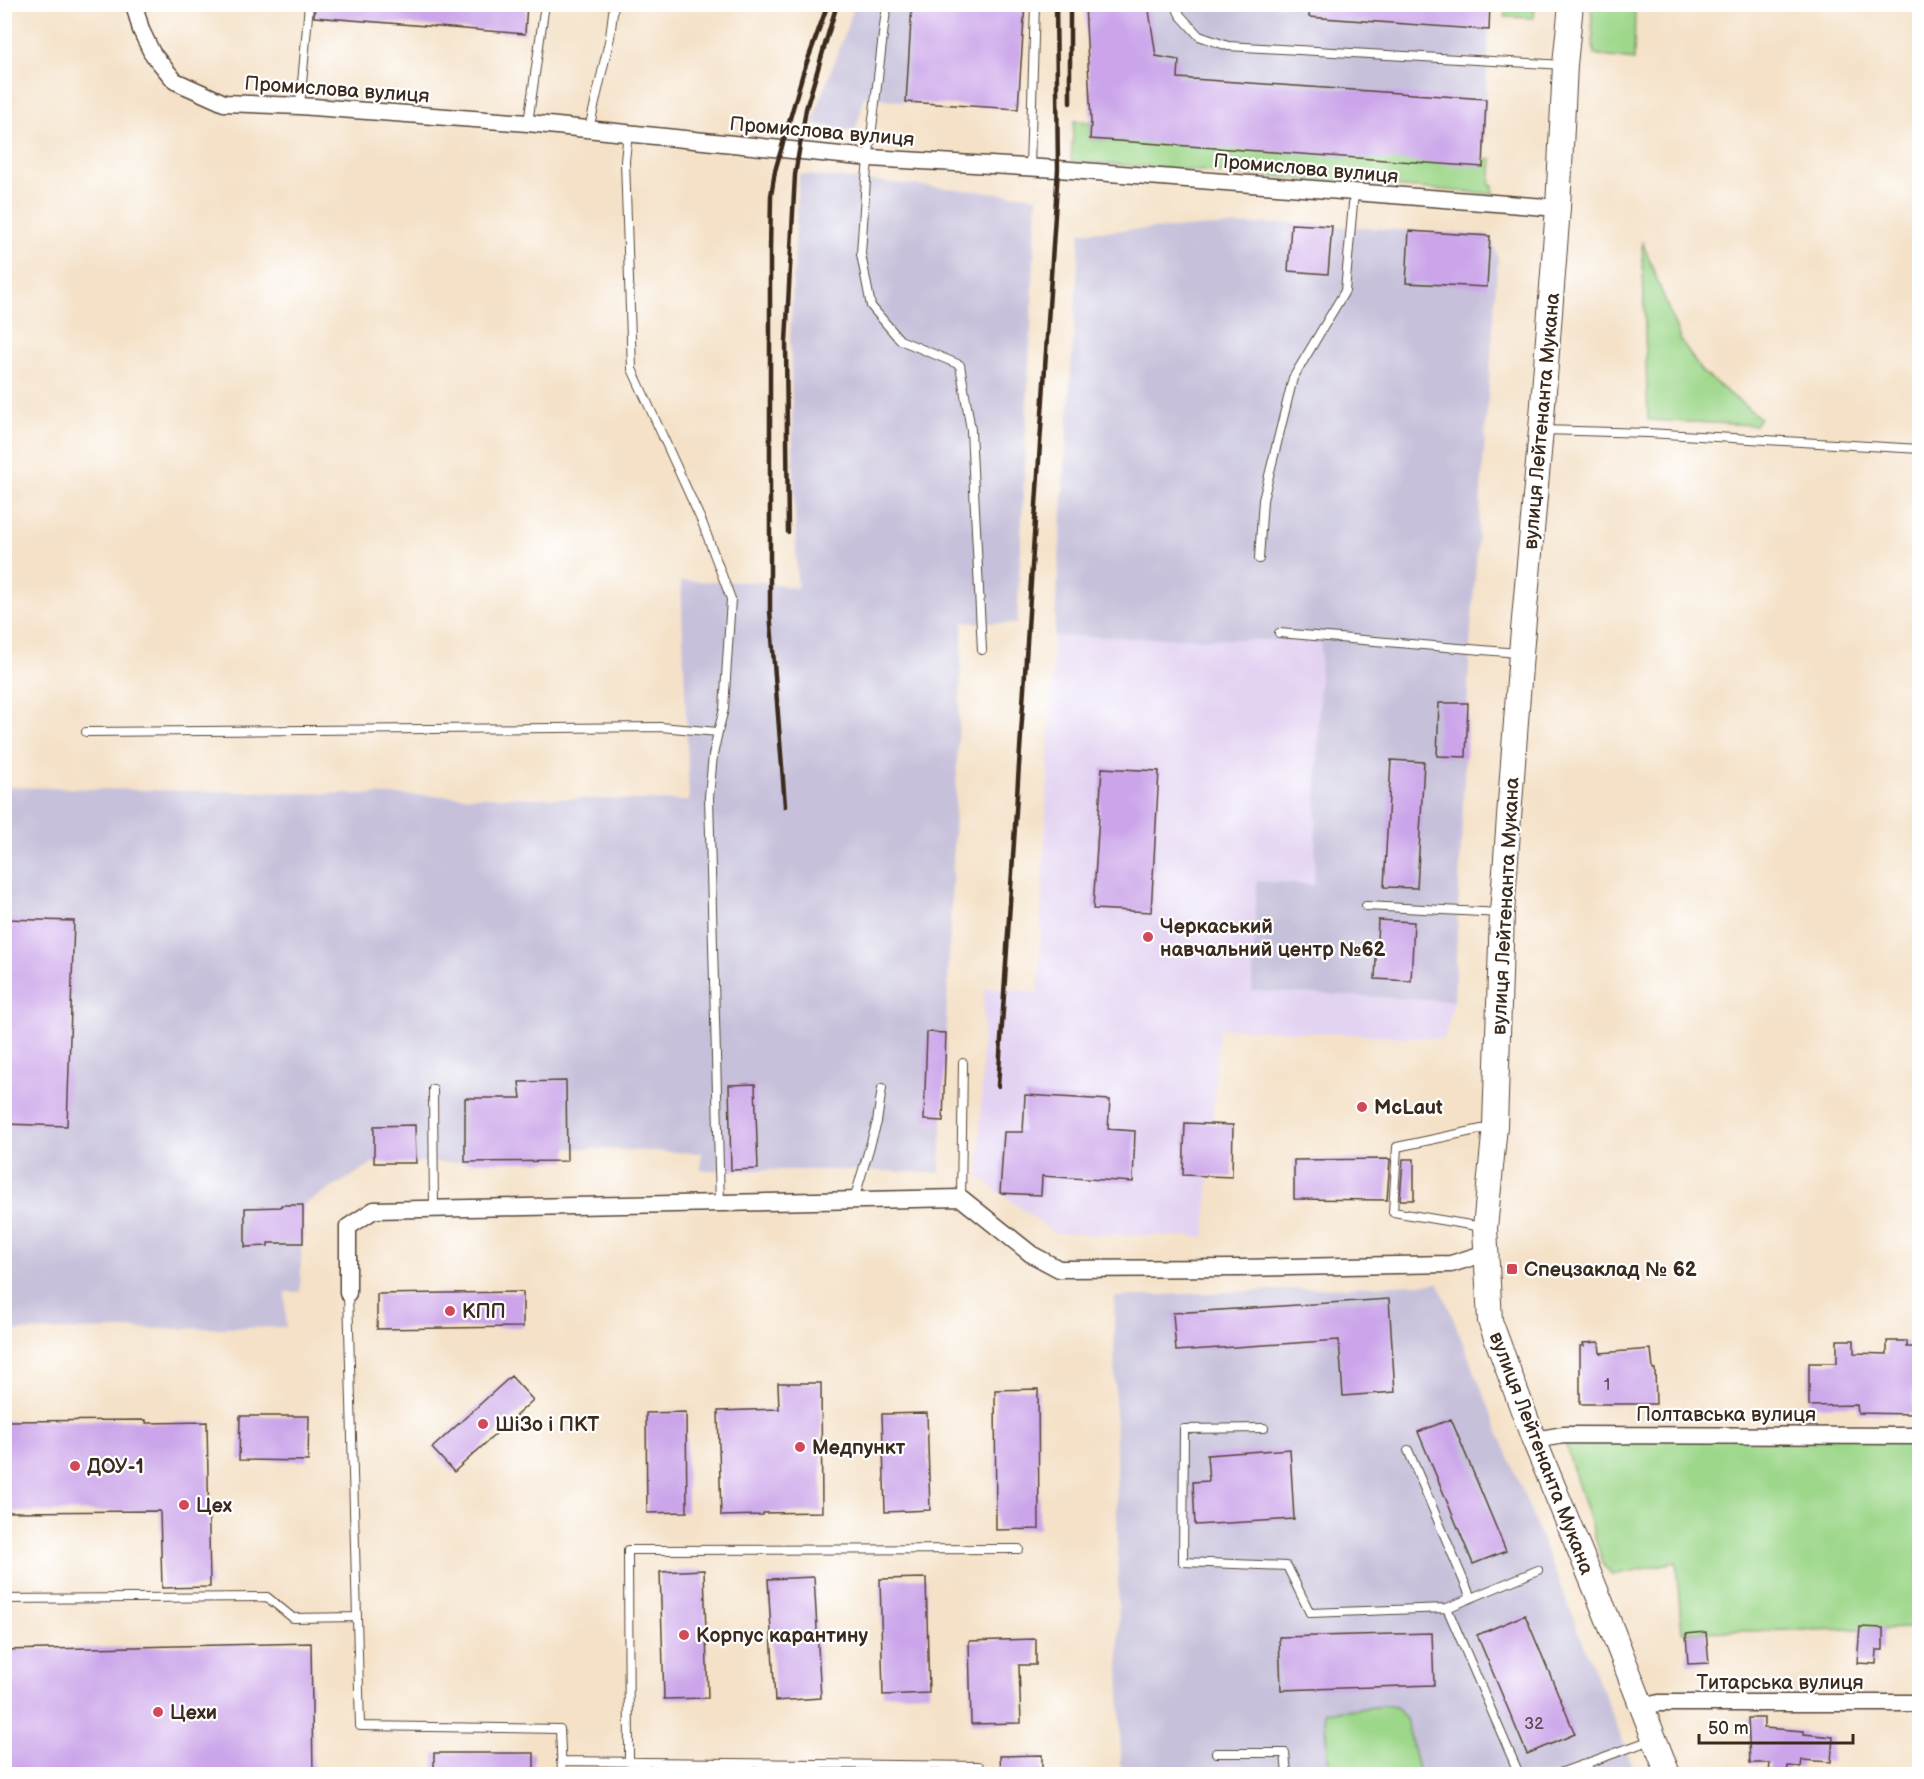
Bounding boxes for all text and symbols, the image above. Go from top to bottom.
street label: Промислова вулиця [244,72,430,108]
street label: Промислова вулиця [729,112,915,152]
street label: Промислова вулиця [1213,149,1399,189]
street label: вулиця Лейтенанта Мукана [1519,291,1565,551]
street label: вулиця Лейтенанта Мукана [1487,776,1525,1035]
place label: Черкаський навчальний центр №62 [1160,915,1386,962]
marker: Черкаський навчальний центр №62 [1141,930,1155,944]
place label: McLaut [1374,1096,1443,1120]
marker: McLaut [1355,1100,1369,1114]
place label: Спецзаклад № 62 [1524,1258,1697,1282]
marker: Спецзаклад № 62 [1505,1262,1519,1276]
place label: КПП [462,1300,506,1324]
marker: КПП [443,1304,457,1318]
street label: вулиця Лейтенанта Мукана [1484,1329,1599,1578]
house number: 1 [1604,1376,1610,1395]
street label: Полтавська вулиця [1636,1403,1816,1427]
place label: ШіЗо і ПКТ [495,1413,599,1437]
marker: ШіЗо і ПКТ [476,1417,490,1431]
place label: Медпункт [812,1436,906,1460]
marker: Медпункт [793,1440,807,1454]
place label: ДОУ-1 [87,1455,144,1479]
marker: ДОУ-1 [68,1459,82,1473]
place label: Цех [196,1494,232,1518]
marker: Цех [177,1498,191,1512]
place label: Корпус карантину [696,1624,868,1648]
marker: Корпус карантину [677,1628,691,1642]
street label: Титарська вулиця [1696,1671,1864,1695]
place label: Цехи [170,1701,217,1725]
marker: Цехи [151,1705,165,1719]
scale bar [1699,1707,1854,1745]
house number: 32 [1524,1715,1544,1734]
text: 50 m [1708,1718,1749,1739]

